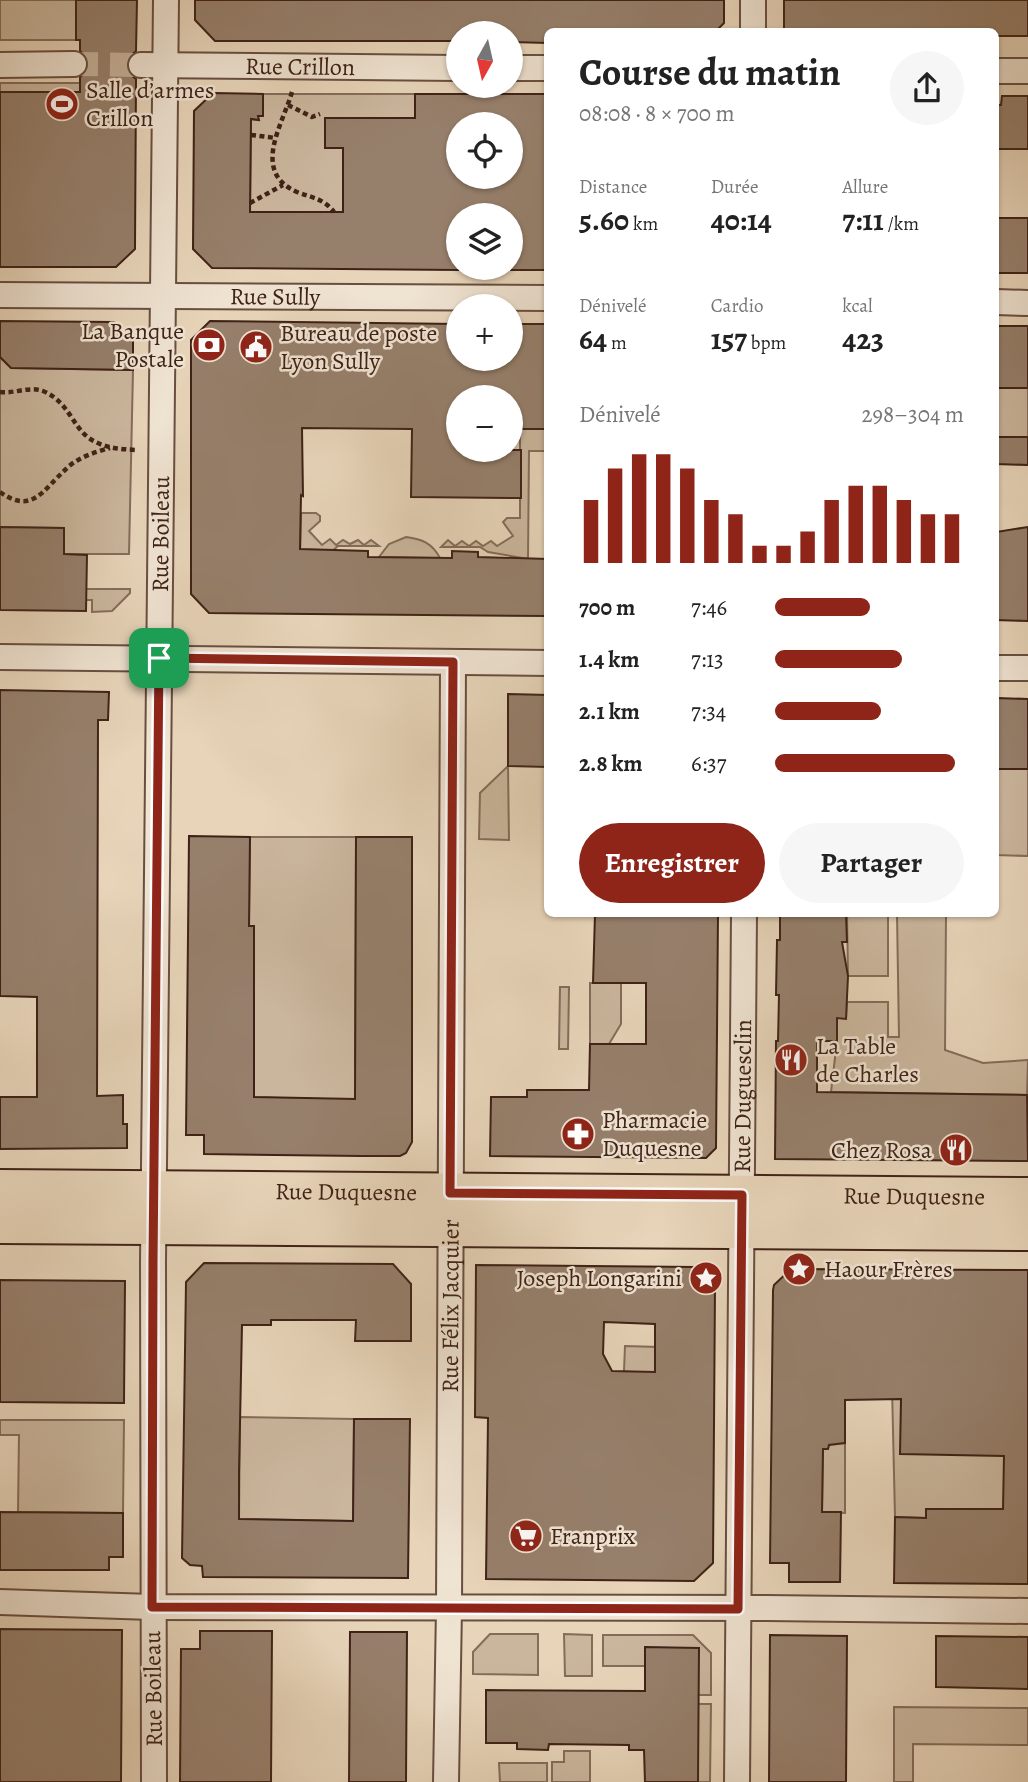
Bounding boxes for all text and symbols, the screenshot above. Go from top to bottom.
north arrow [446,21,523,98]
map controls [446,21,523,462]
text: Course du matin [579,46,841,98]
street label: Rue Crillon [245,50,355,83]
button: share [890,51,964,125]
place label: Salle d’armes Crillon [86,74,215,134]
sports icon: Salle d’armes Crillon [43,85,81,123]
text: 08:08 · 8 × 700 m [579,98,735,129]
button: locate [446,112,523,189]
text: Distance [579,174,647,200]
text: Durée [711,174,758,200]
text: Allure [842,174,888,200]
text: 5.60 [579,200,629,240]
text: 40:14 [711,200,772,240]
text: 7:11 [842,200,884,240]
button: layers [446,203,523,280]
text: km [629,211,658,237]
text: /km [884,211,919,237]
street label: Rue Sully [230,280,321,313]
text: Dénivelé [579,293,646,319]
text: Cardio [711,293,764,319]
text: kcal [842,293,873,319]
button: + [446,294,523,371]
place label: La Banque Postale [81,315,184,375]
place label: Bureau de poste Lyon Sully [280,317,437,377]
text: 64 [579,319,607,359]
text: 157 [711,319,747,359]
text: 423 [842,319,884,359]
bank icon: La Banque Postale [190,326,228,364]
public building icon: Bureau de poste Lyon Sully [237,328,275,366]
text: m [607,330,627,356]
text: bpm [747,330,786,356]
button: − [446,385,523,462]
text: Dénivelé [579,399,661,430]
text: 298–304 m [862,399,964,430]
street label: Rue Boileau [144,476,177,592]
text: 700 m [579,592,635,623]
text: 7:46 [691,592,727,623]
pin [129,628,189,688]
icon: arrive [140,639,178,677]
text: 1.4 km [579,644,640,675]
text: 7:13 [691,644,724,675]
text: 2.1 km [579,696,640,727]
text: 7:34 [691,696,726,727]
text: 2.8 km [579,748,643,779]
text: 6:37 [691,748,726,779]
button: Enregistrer [579,823,765,903]
button: Partager [779,823,964,903]
street label: Rue Duguesclin [726,1019,759,1173]
place label: La Table de Charles [816,1030,919,1090]
restaurant icon: La Table de Charles [772,1041,810,1079]
place label: Pharmacie Duquesne [602,1104,707,1164]
pharmacy icon: Pharmacie Duquesne [559,1115,597,1153]
restaurant icon: Chez Rosa [937,1131,975,1169]
place label: Chez Rosa [831,1134,933,1166]
street label: Rue Duquesne [275,1175,417,1208]
street label: Rue Duquesne [843,1180,985,1213]
street label: Rue Félix Jacquier [434,1219,467,1393]
place icon: Haour Frères [780,1250,818,1288]
place label: Haour Frères [824,1253,953,1285]
place icon: Joseph Longarini [687,1259,725,1297]
place label: Joseph Longarini [516,1262,682,1294]
supermarket icon: Franprix [507,1517,545,1555]
place label: Franprix [550,1520,636,1552]
street label: Rue Boileau [136,1631,170,1747]

